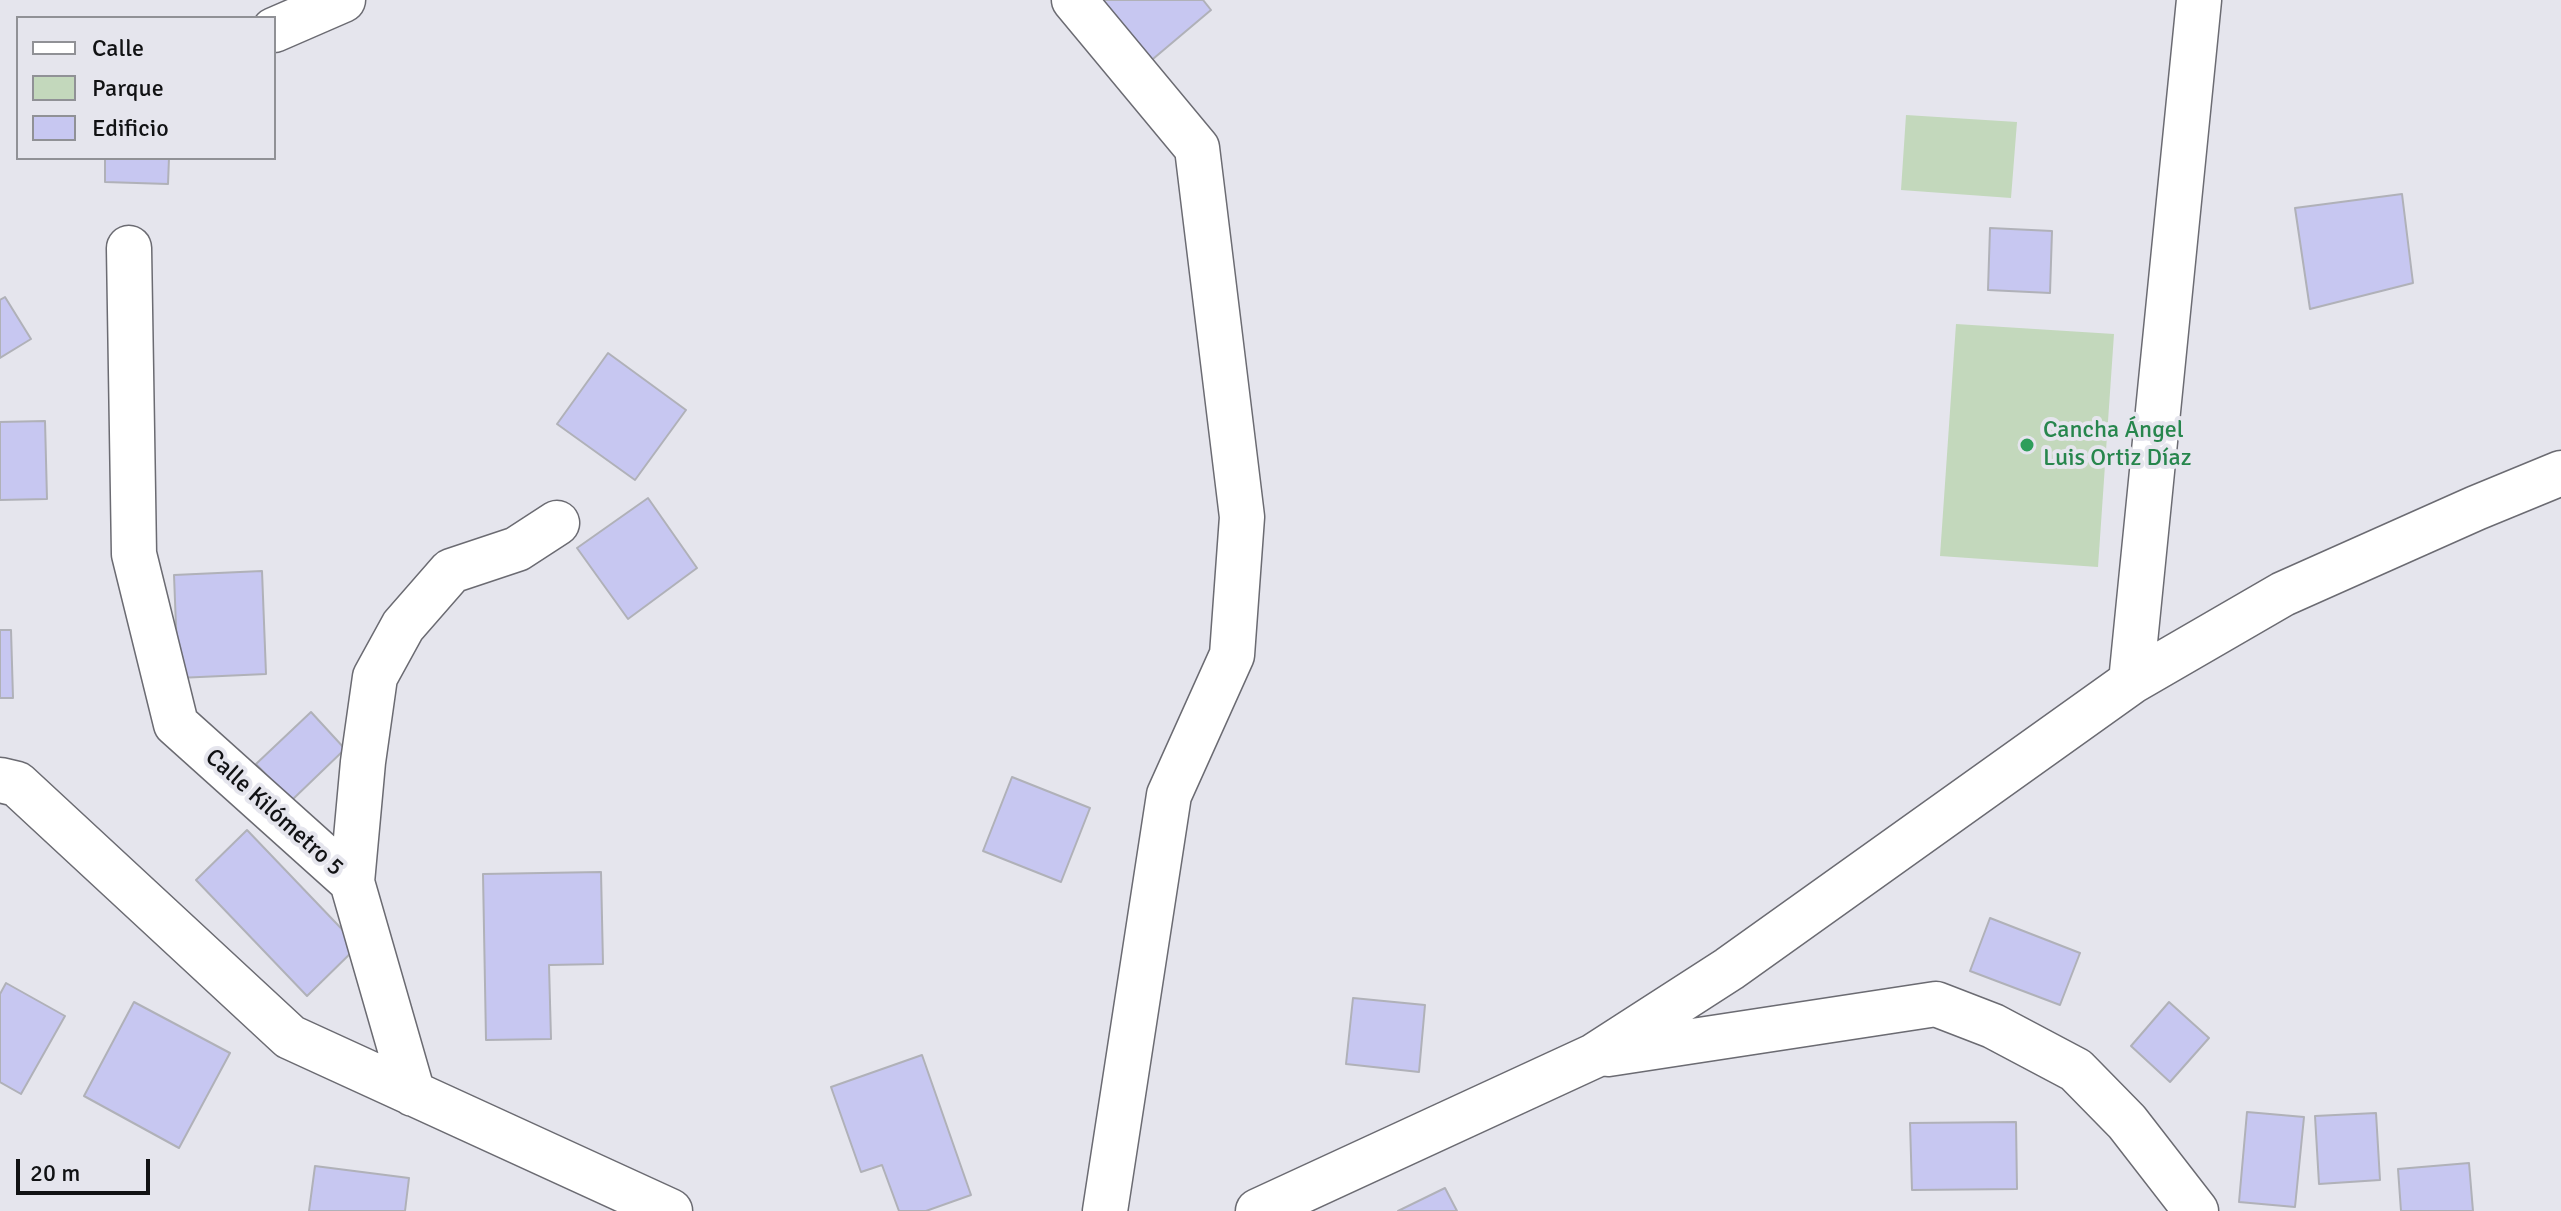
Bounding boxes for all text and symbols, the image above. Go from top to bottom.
legend [16,16,276,160]
text: Calle [92,33,144,63]
text: Parque [92,73,164,103]
text: Edificio [92,113,169,143]
place label: Cancha Ángel Luis Ortiz Díaz [2043,417,2191,473]
marker: Cancha Ángel Luis Ortiz Díaz [2018,436,2036,454]
street label: Calle Kilómetro 5 [199,743,349,883]
scale bar [20,1143,154,1193]
text: 20 m [30,1158,80,1188]

